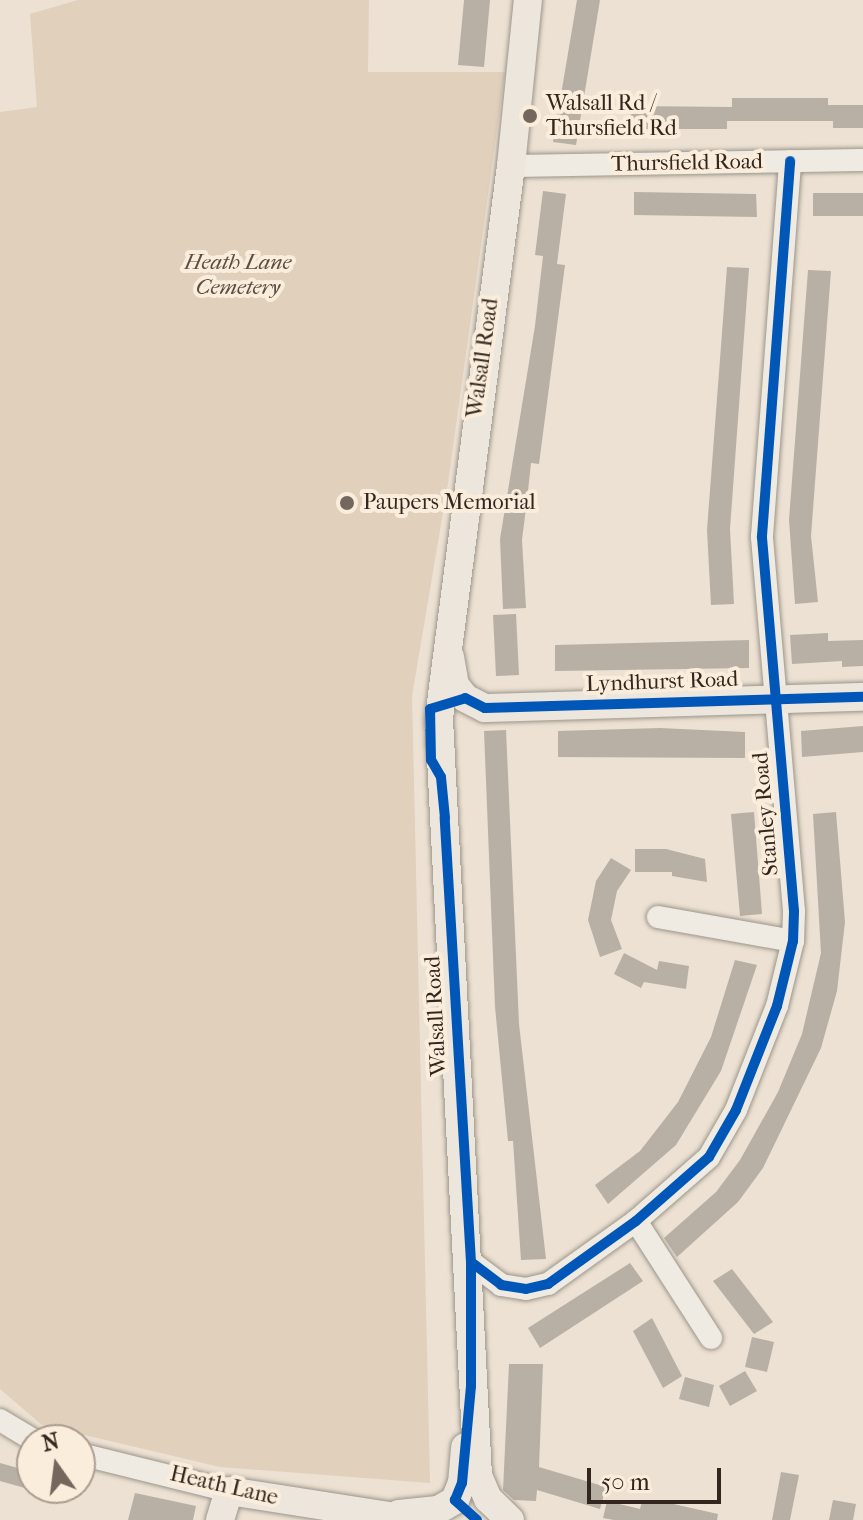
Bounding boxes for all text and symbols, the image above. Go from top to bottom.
place label: Walsall Rd / Thursfield Rd [546,90,677,142]
marker: Walsall Rd / Thursfield Rd [521,107,539,125]
street label: Thursfield Road [611,148,763,178]
park label: Heath Lane Cemetery [185,249,291,300]
street label: Walsall Road [462,296,504,420]
place label: Paupers Memorial [363,490,536,516]
marker: Paupers Memorial [338,494,356,512]
street label: Lyndhurst Road [585,666,739,698]
street label: Stanley Road [747,751,785,877]
street label: Walsall Road [420,955,452,1077]
north arrow [16,1424,96,1504]
text: N [39,1428,62,1457]
scale bar [591,1452,725,1502]
street label: Heath Lane [167,1461,281,1511]
text: 50 m [601,1468,650,1496]

